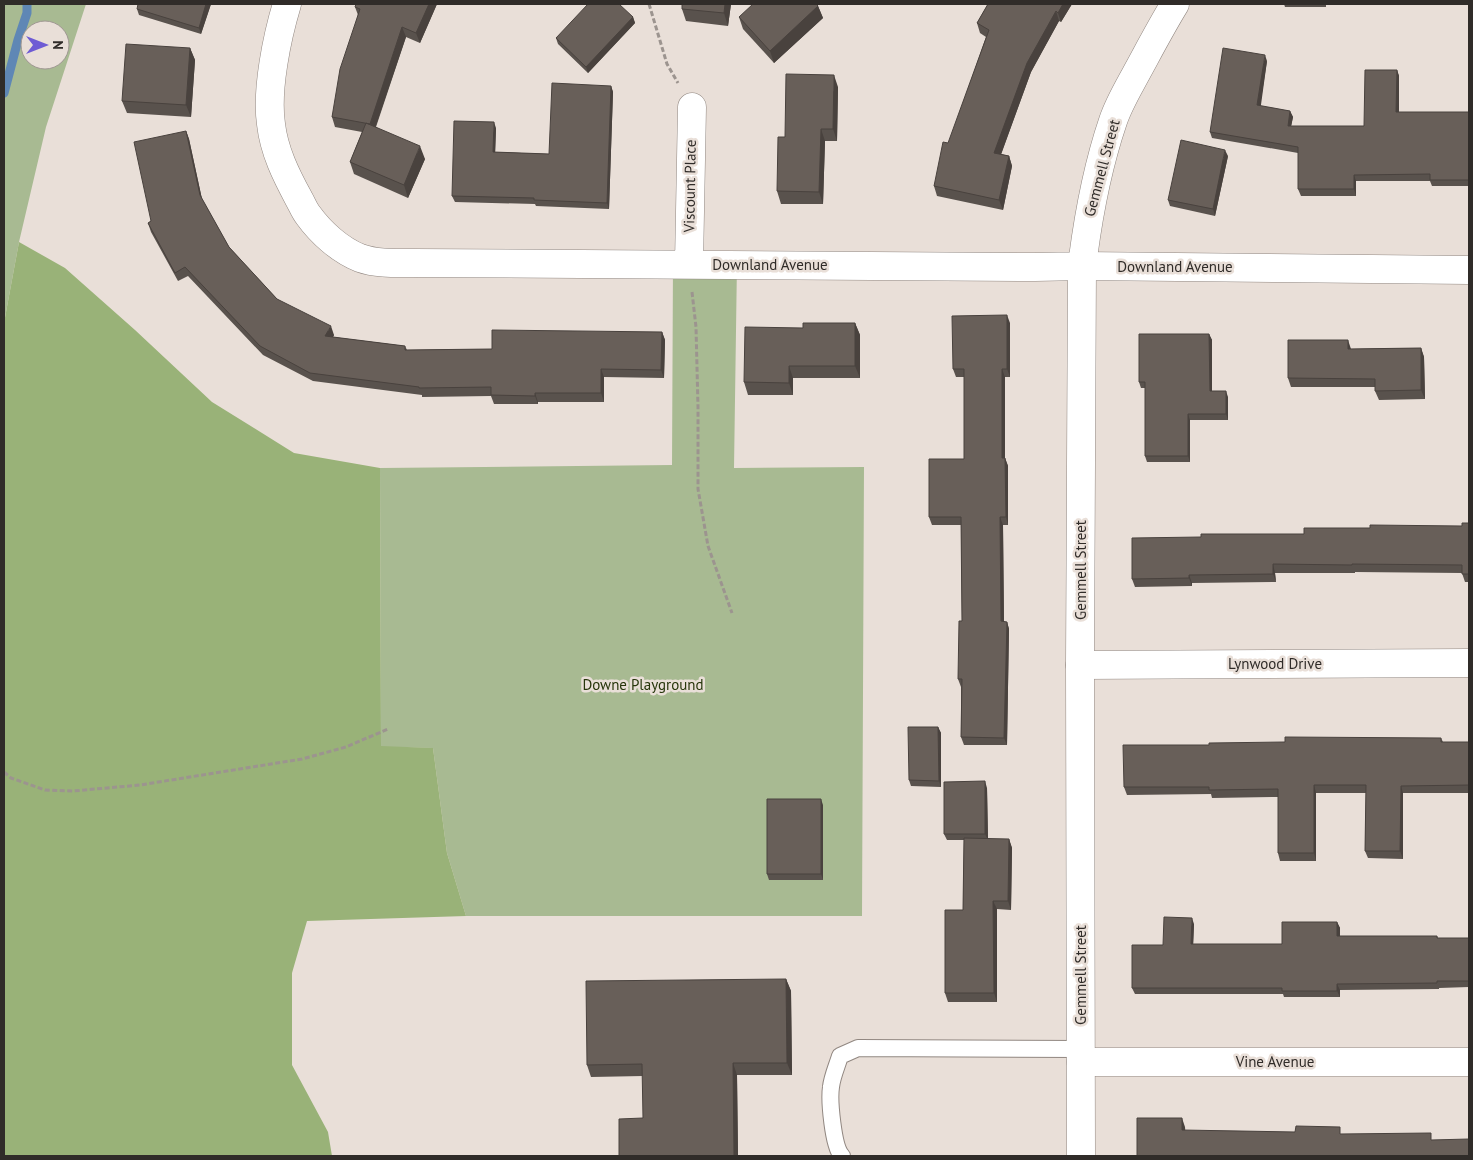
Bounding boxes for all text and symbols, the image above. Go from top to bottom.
north arrow [20,20,70,70]
text: N [49,40,67,50]
street label: Gemmell Street [1079,117,1124,219]
street label: Viscount Place [679,139,700,234]
street label: Downland Avenue [712,255,828,274]
street label: Downland Avenue [1117,257,1233,276]
street label: Gemmell Street [1071,520,1090,620]
street label: Lynwood Drive [1228,654,1322,673]
park label: Downe Playground [582,675,704,694]
street label: Gemmell Street [1071,925,1090,1025]
street label: Vine Avenue [1235,1052,1314,1071]

